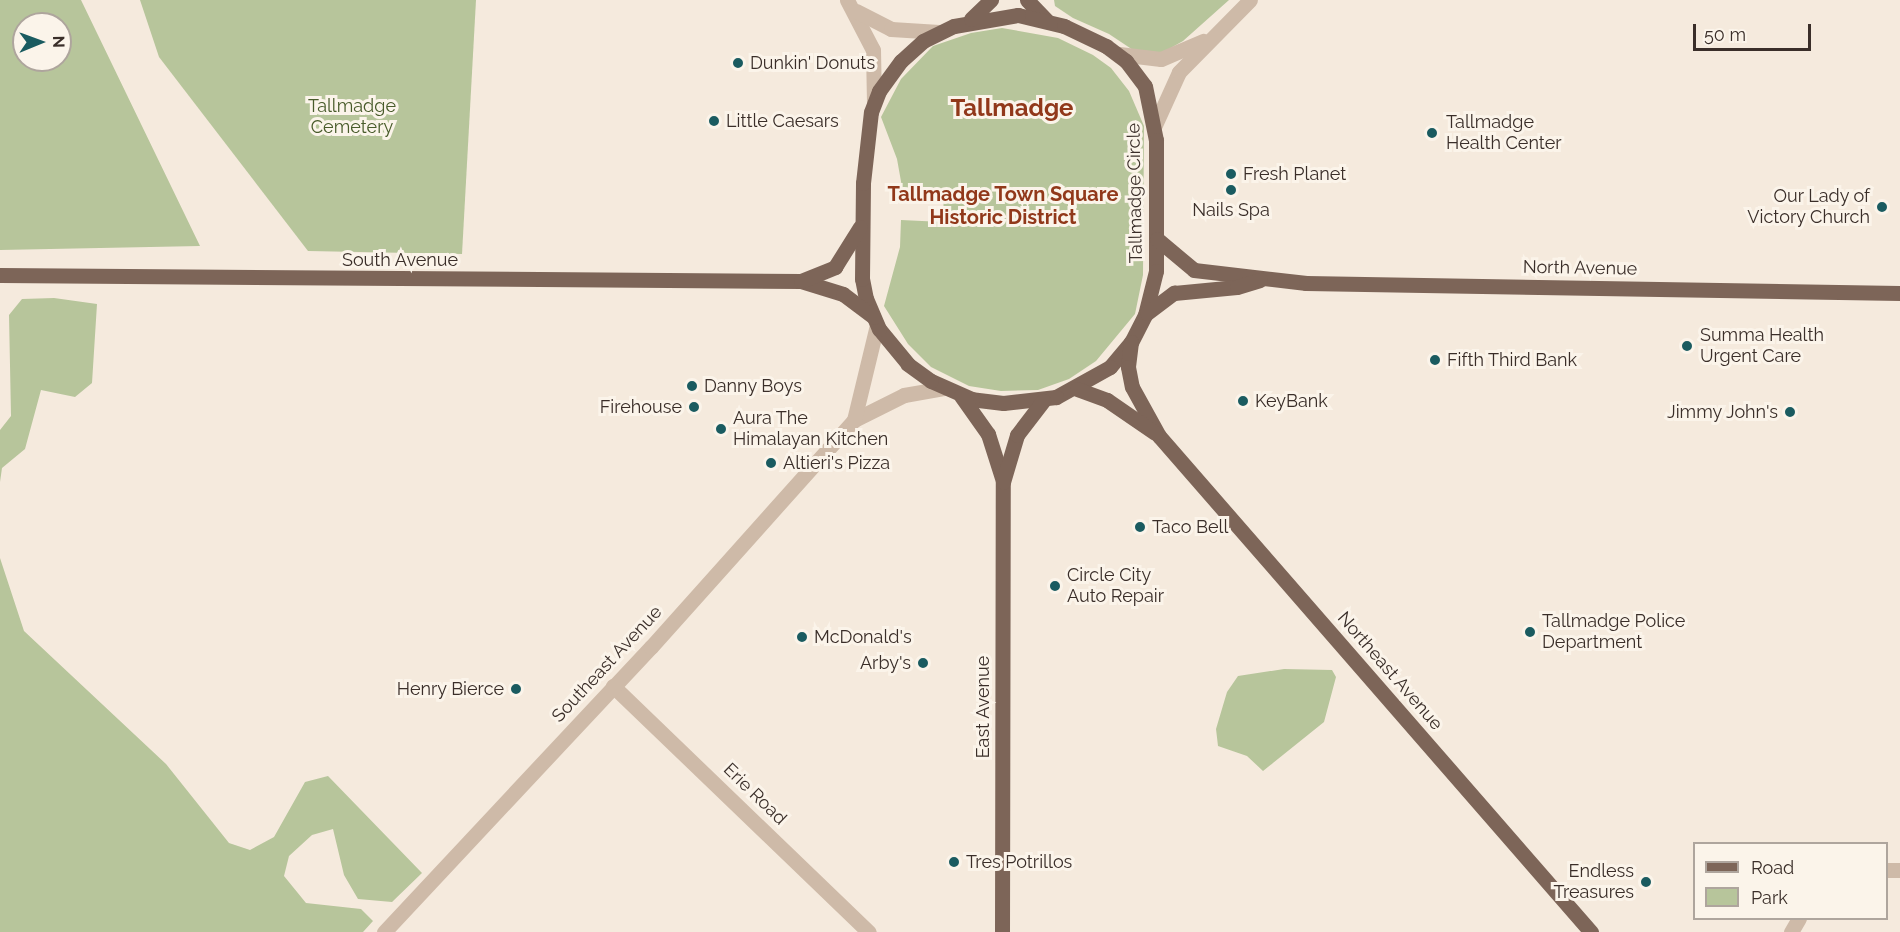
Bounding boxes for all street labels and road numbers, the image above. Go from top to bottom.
street label: Tallmadge Circle [1123,123,1147,263]
street label: South Avenue [342,249,458,271]
street label: North Avenue [1522,256,1638,280]
street label: Southeast Avenue [547,601,667,727]
street label: Northeast Avenue [1333,607,1447,735]
street label: East Avenue [972,655,994,759]
street label: Erie Road [719,759,791,829]

